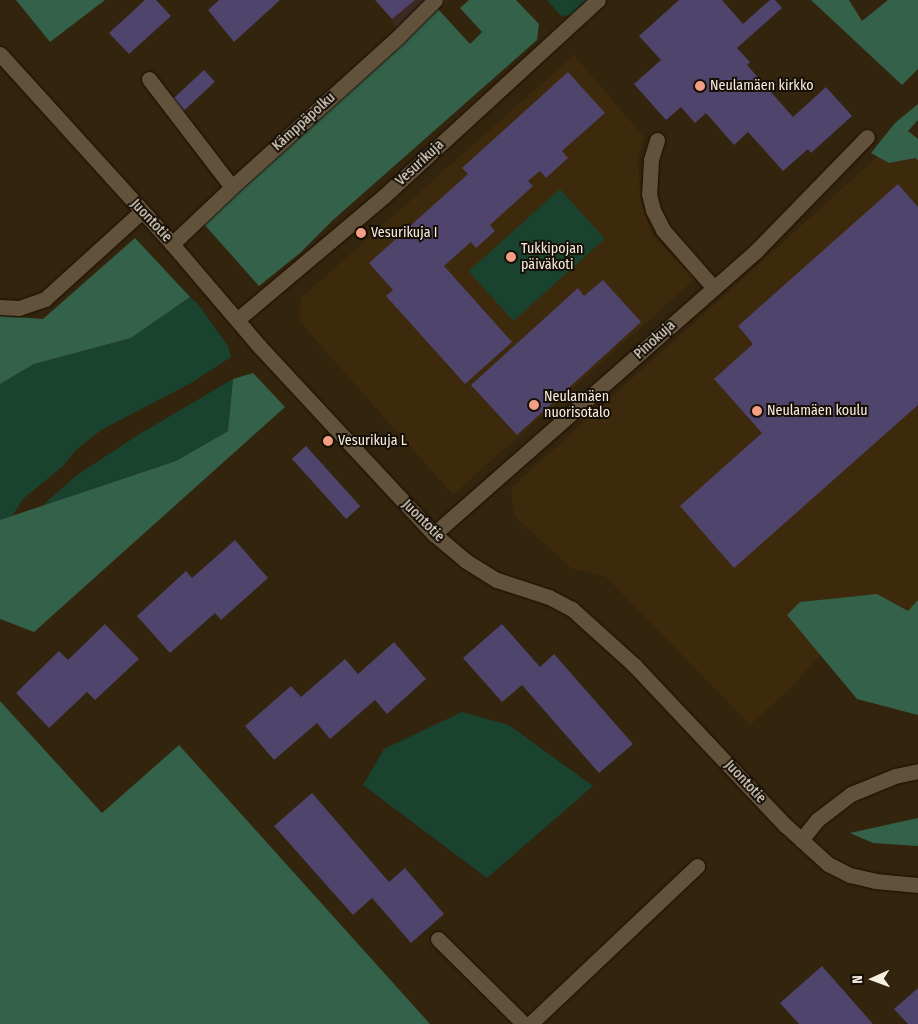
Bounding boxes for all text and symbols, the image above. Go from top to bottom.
place label: Neulamäen kirkko [710,78,814,94]
marker: Neulamäen kirkko [694,80,706,92]
street label: Kämppäpolku [269,89,339,155]
street label: Vesurikuja [392,137,448,189]
street label: Juontotie [127,196,175,246]
place label: Vesurikuja I [371,225,437,241]
marker: Vesurikuja I [355,227,367,239]
place label: Tukkipojan päiväkoti [521,241,583,274]
marker: Tukkipojan päiväkoti [505,251,517,263]
street label: Pinokuja [631,317,679,363]
place label: Neulamäen nuorisotalo [544,389,610,422]
marker: Neulamäen nuorisotalo [528,399,540,411]
place label: Neulamäen koulu [767,403,868,419]
marker: Neulamäen koulu [751,405,763,417]
place label: Vesurikuja L [338,433,407,449]
marker: Vesurikuja L [322,435,334,447]
street label: Juontotie [398,496,448,546]
street label: Juontotie [721,757,769,807]
north arrow [848,954,898,1004]
text: N [849,975,866,984]

